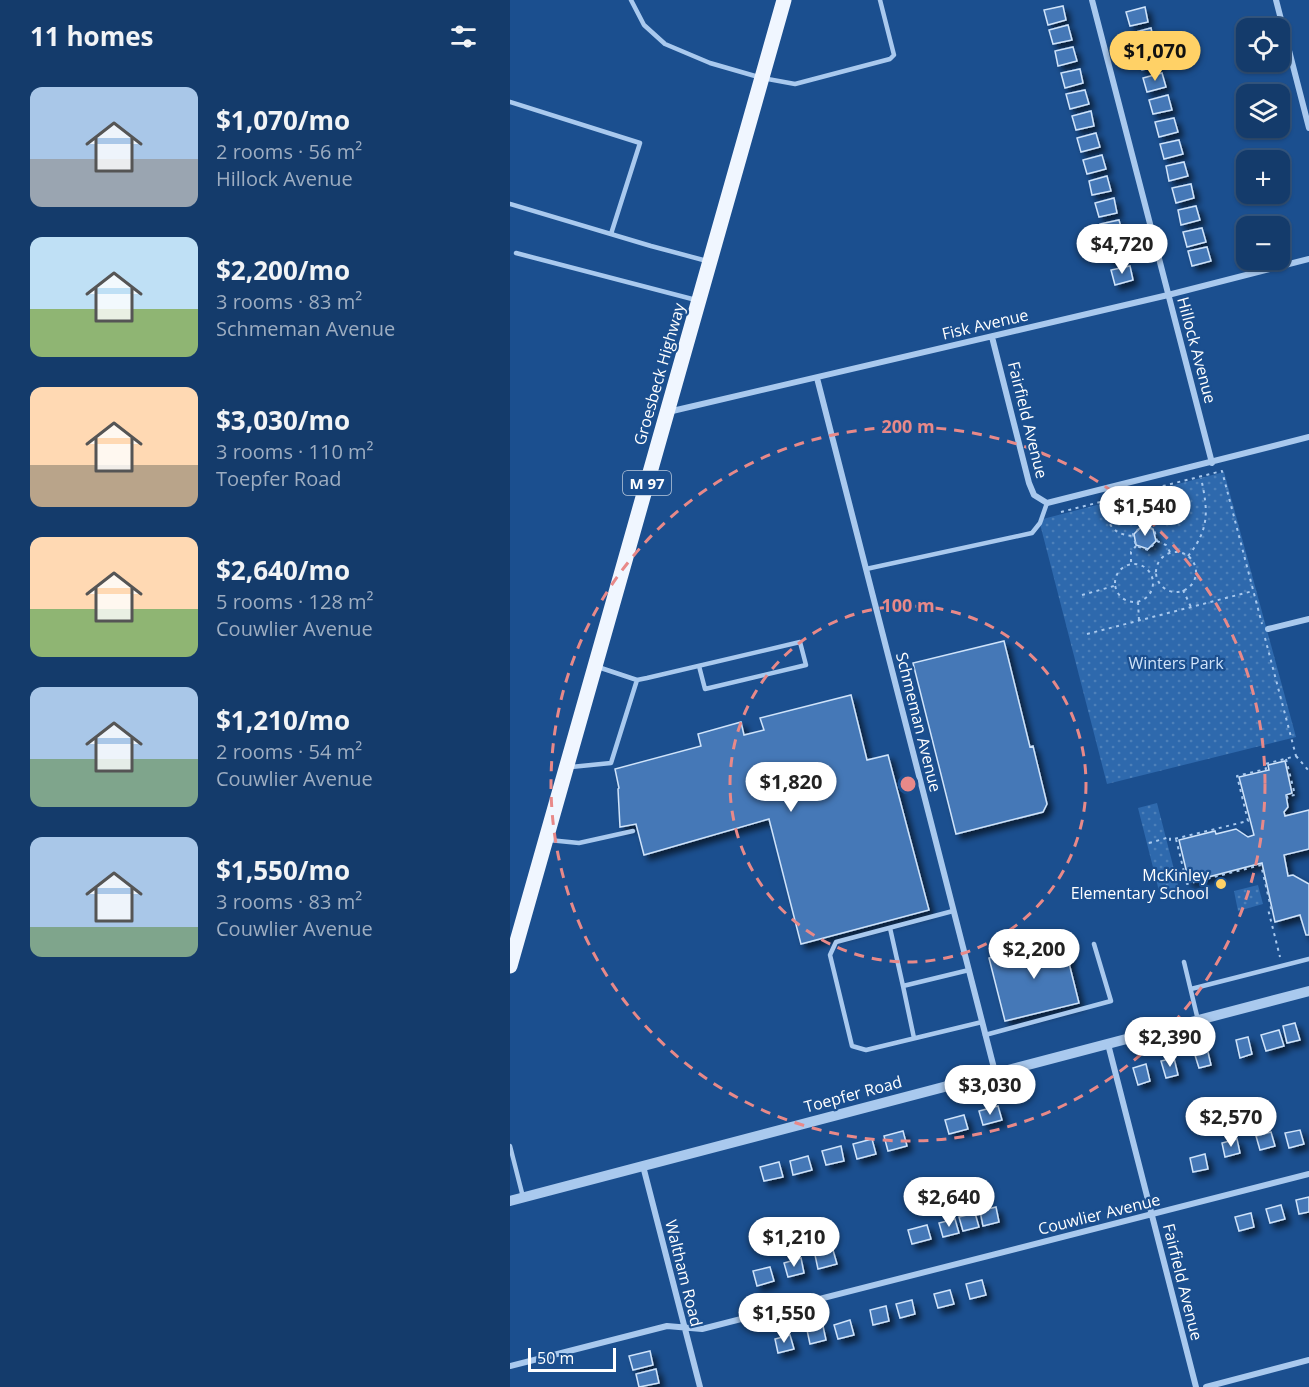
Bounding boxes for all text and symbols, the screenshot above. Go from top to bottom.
text: 11 homes [30,18,154,54]
map controls [1236,18,1290,270]
button: locate [1236,18,1290,72]
icon: filters [447,20,480,53]
pin: $1,070 [1106,31,1204,82]
text: $1,070 [1124,37,1186,64]
button: layers [1236,84,1290,138]
text: $1,070/mo [216,102,350,138]
icon: home [78,111,150,183]
text: 2 rooms · 56 m² [216,138,362,165]
button: + [1236,150,1290,204]
text: Hillock Avenue [216,165,353,192]
button: − [1236,216,1290,270]
pin: $4,720 [1073,224,1171,275]
text: $4,720 [1091,230,1153,257]
text: $2,200/mo [216,252,350,288]
icon: home [78,261,150,333]
text: 3 rooms · 83 m² [216,288,362,315]
street label: Hillock Avenue [1172,294,1222,406]
street label: Groesbeck Highway [628,299,690,448]
street label: Fisk Avenue [940,303,1030,345]
text: Schmeman Avenue [216,315,395,342]
street label: Fairfield Avenue [1003,359,1053,481]
text: $3,030/mo [216,402,350,438]
icon: home [78,411,150,483]
text: 200 m [881,414,935,438]
text: 3 rooms · 110 m² [216,438,374,465]
text: Toepfer Road [216,465,342,492]
road number: M 97 [623,471,671,495]
pin: $1,540 [1096,486,1194,537]
text: $1,540 [1114,492,1176,519]
text: $2,640/mo [216,552,350,588]
icon: home [78,561,150,633]
text: 5 rooms · 128 m² [216,588,374,615]
text: 100 m [881,593,935,617]
text: Couwlier Avenue [216,615,373,642]
street label: Schmeman Avenue [891,650,947,794]
park label: Winters Park [1128,652,1224,674]
text: $1,210/mo [216,702,350,738]
icon: home [78,711,150,783]
text: 2 rooms · 54 m² [216,738,362,765]
pin: $1,820 [742,762,840,813]
text: Couwlier Avenue [216,765,373,792]
text: $1,820 [760,768,822,795]
centre of rings [898,774,918,794]
text: $1,550/mo [216,852,350,888]
icon: home [78,861,150,933]
place label: McKinley Elementary School [1071,864,1210,904]
marker: McKinley Elementary School [1214,877,1228,891]
text: 3 rooms · 83 m² [216,888,362,915]
text: Couwlier Avenue [216,915,373,942]
pin: $2,200 [985,929,1083,980]
text: $2,200 [1003,935,1065,962]
pin: $2,390 [1121,1017,1219,1068]
text: $2,390 [1139,1023,1201,1050]
pin: $3,030 [941,1065,1039,1116]
street label: Toepfer Road [802,1070,904,1118]
text: $3,030 [959,1071,1021,1098]
pin: $2,570 [1182,1097,1280,1148]
text: $2,570 [1200,1103,1262,1130]
pin: $2,640 [900,1177,998,1228]
text: $2,640 [918,1183,980,1210]
street label: Couwlier Avenue [1036,1188,1163,1240]
street label: Waltham Road [660,1217,708,1329]
pin: $1,210 [745,1217,843,1268]
street label: Fairfield Avenue [1158,1221,1208,1343]
text: $1,210 [763,1223,825,1250]
pin: $1,550 [735,1293,833,1344]
text: $1,550 [753,1299,815,1326]
scale bar [528,1345,616,1372]
text: 50 m [537,1347,574,1369]

